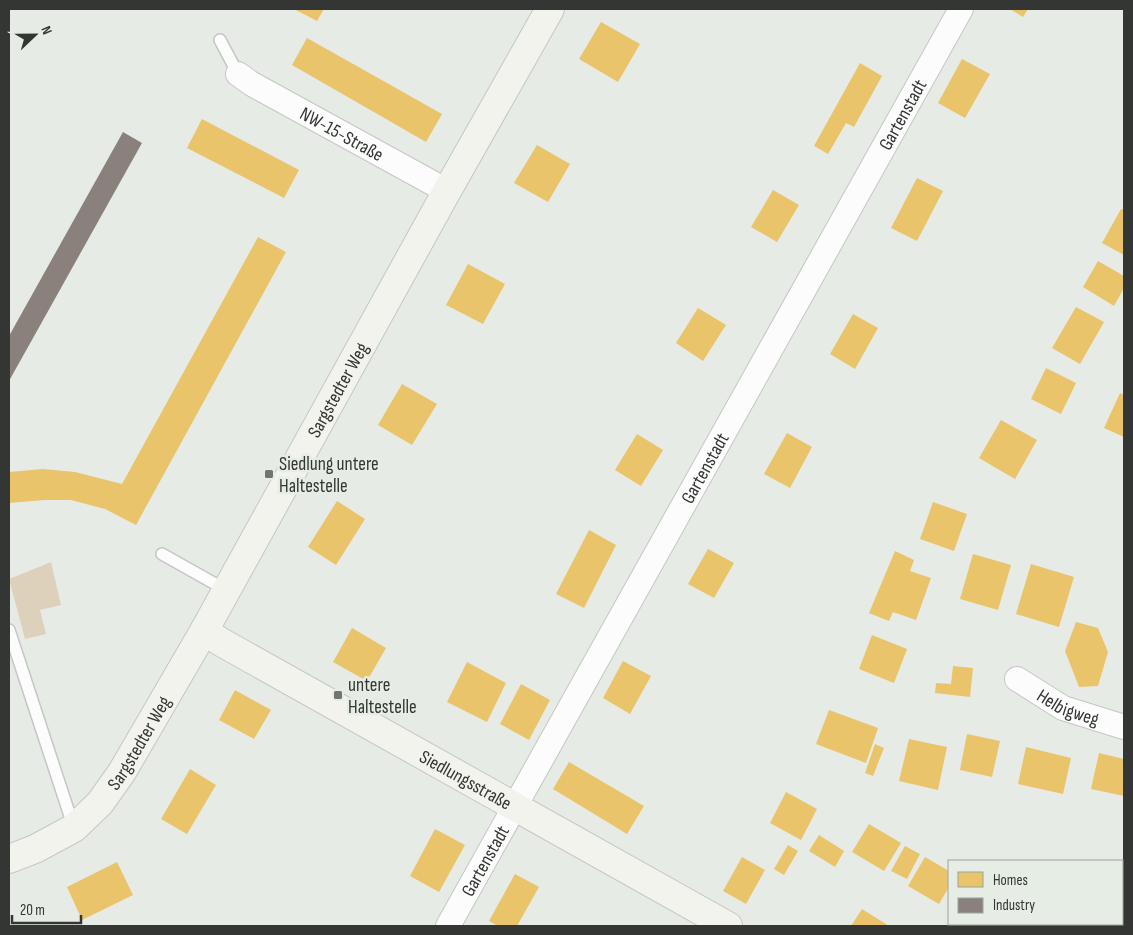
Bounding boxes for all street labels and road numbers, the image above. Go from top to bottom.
street label: Gartenstadt [874,76,932,155]
street label: NW-15-Straße [296,103,387,167]
street label: Sargstedter Weg [303,338,374,442]
street label: Gartenstadt [677,429,735,508]
street label: Helbigweg [1032,685,1102,732]
street label: Sargstedter Weg [103,692,177,795]
street label: Siedlungsstraße [415,746,515,815]
street label: Gartenstadt [457,822,515,901]

